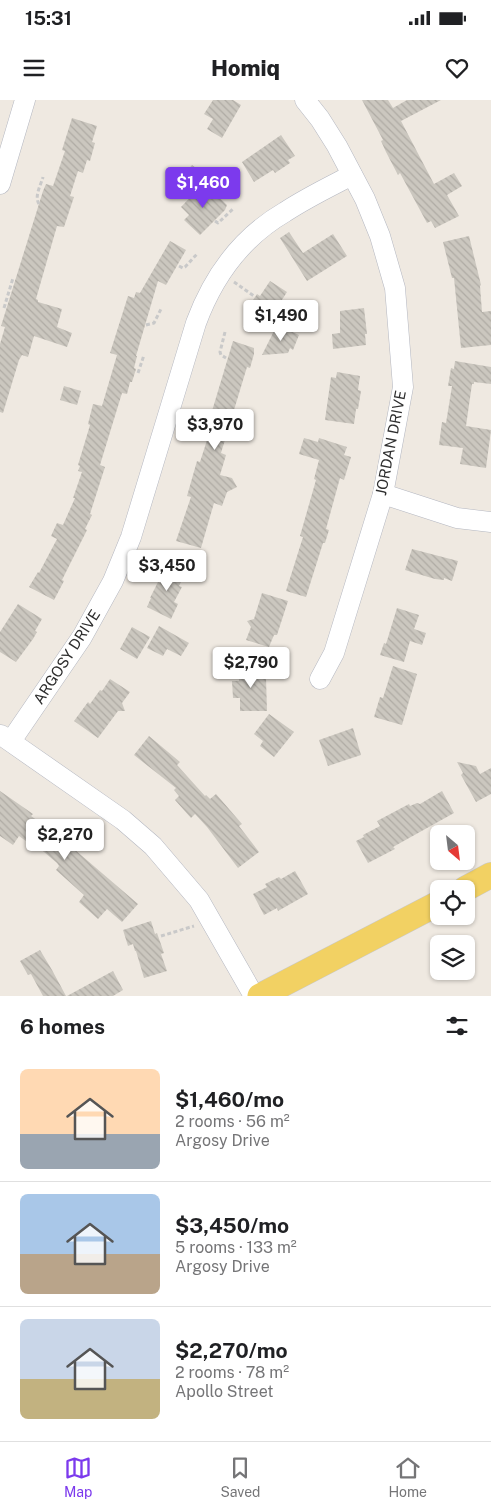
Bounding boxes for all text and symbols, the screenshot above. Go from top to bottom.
text: 15:31 [25,7,72,29]
icon: menu [20,54,48,82]
icon: heart [443,54,471,82]
text: Homiq [211,55,280,81]
pin: $1,460 [162,166,244,209]
text: $1,460 [176,173,230,192]
pin: $1,490 [240,300,322,342]
text: $1,490 [254,306,308,325]
street label: JORDAN DRIVE [372,389,409,497]
pin: $3,970 [174,408,256,451]
text: $3,970 [187,415,243,434]
pin: $3,450 [126,550,208,592]
text: $3,450 [138,556,196,575]
street label: ARGOSY DRIVE [30,606,103,707]
pin: $2,790 [210,646,292,689]
text: $2,790 [224,653,278,672]
pin: $2,270 [24,818,106,861]
text: $2,270 [37,825,93,844]
north arrow [430,825,475,870]
map controls [430,825,475,980]
button: locate [430,880,475,925]
button: layers [430,935,475,980]
icon: filters [443,1012,471,1040]
text: 6 homes [20,1014,105,1039]
text: $1,460/mo [175,1087,284,1112]
icon: home [60,1089,120,1149]
text: 2 rooms · 56 m² [175,1112,290,1131]
text: Argosy Drive [175,1131,270,1150]
text: $3,450/mo [175,1213,289,1238]
icon: home [60,1214,120,1274]
text: 5 rooms · 133 m² [175,1238,297,1257]
text: Argosy Drive [175,1257,270,1276]
text: $2,270/mo [175,1338,288,1363]
icon: home [60,1339,120,1399]
text: 2 rooms · 78 m² [175,1363,289,1382]
text: Apollo Street [175,1382,274,1401]
tab: Map [64,1454,92,1500]
tab: Saved [220,1454,260,1500]
tab: Home [388,1454,427,1500]

